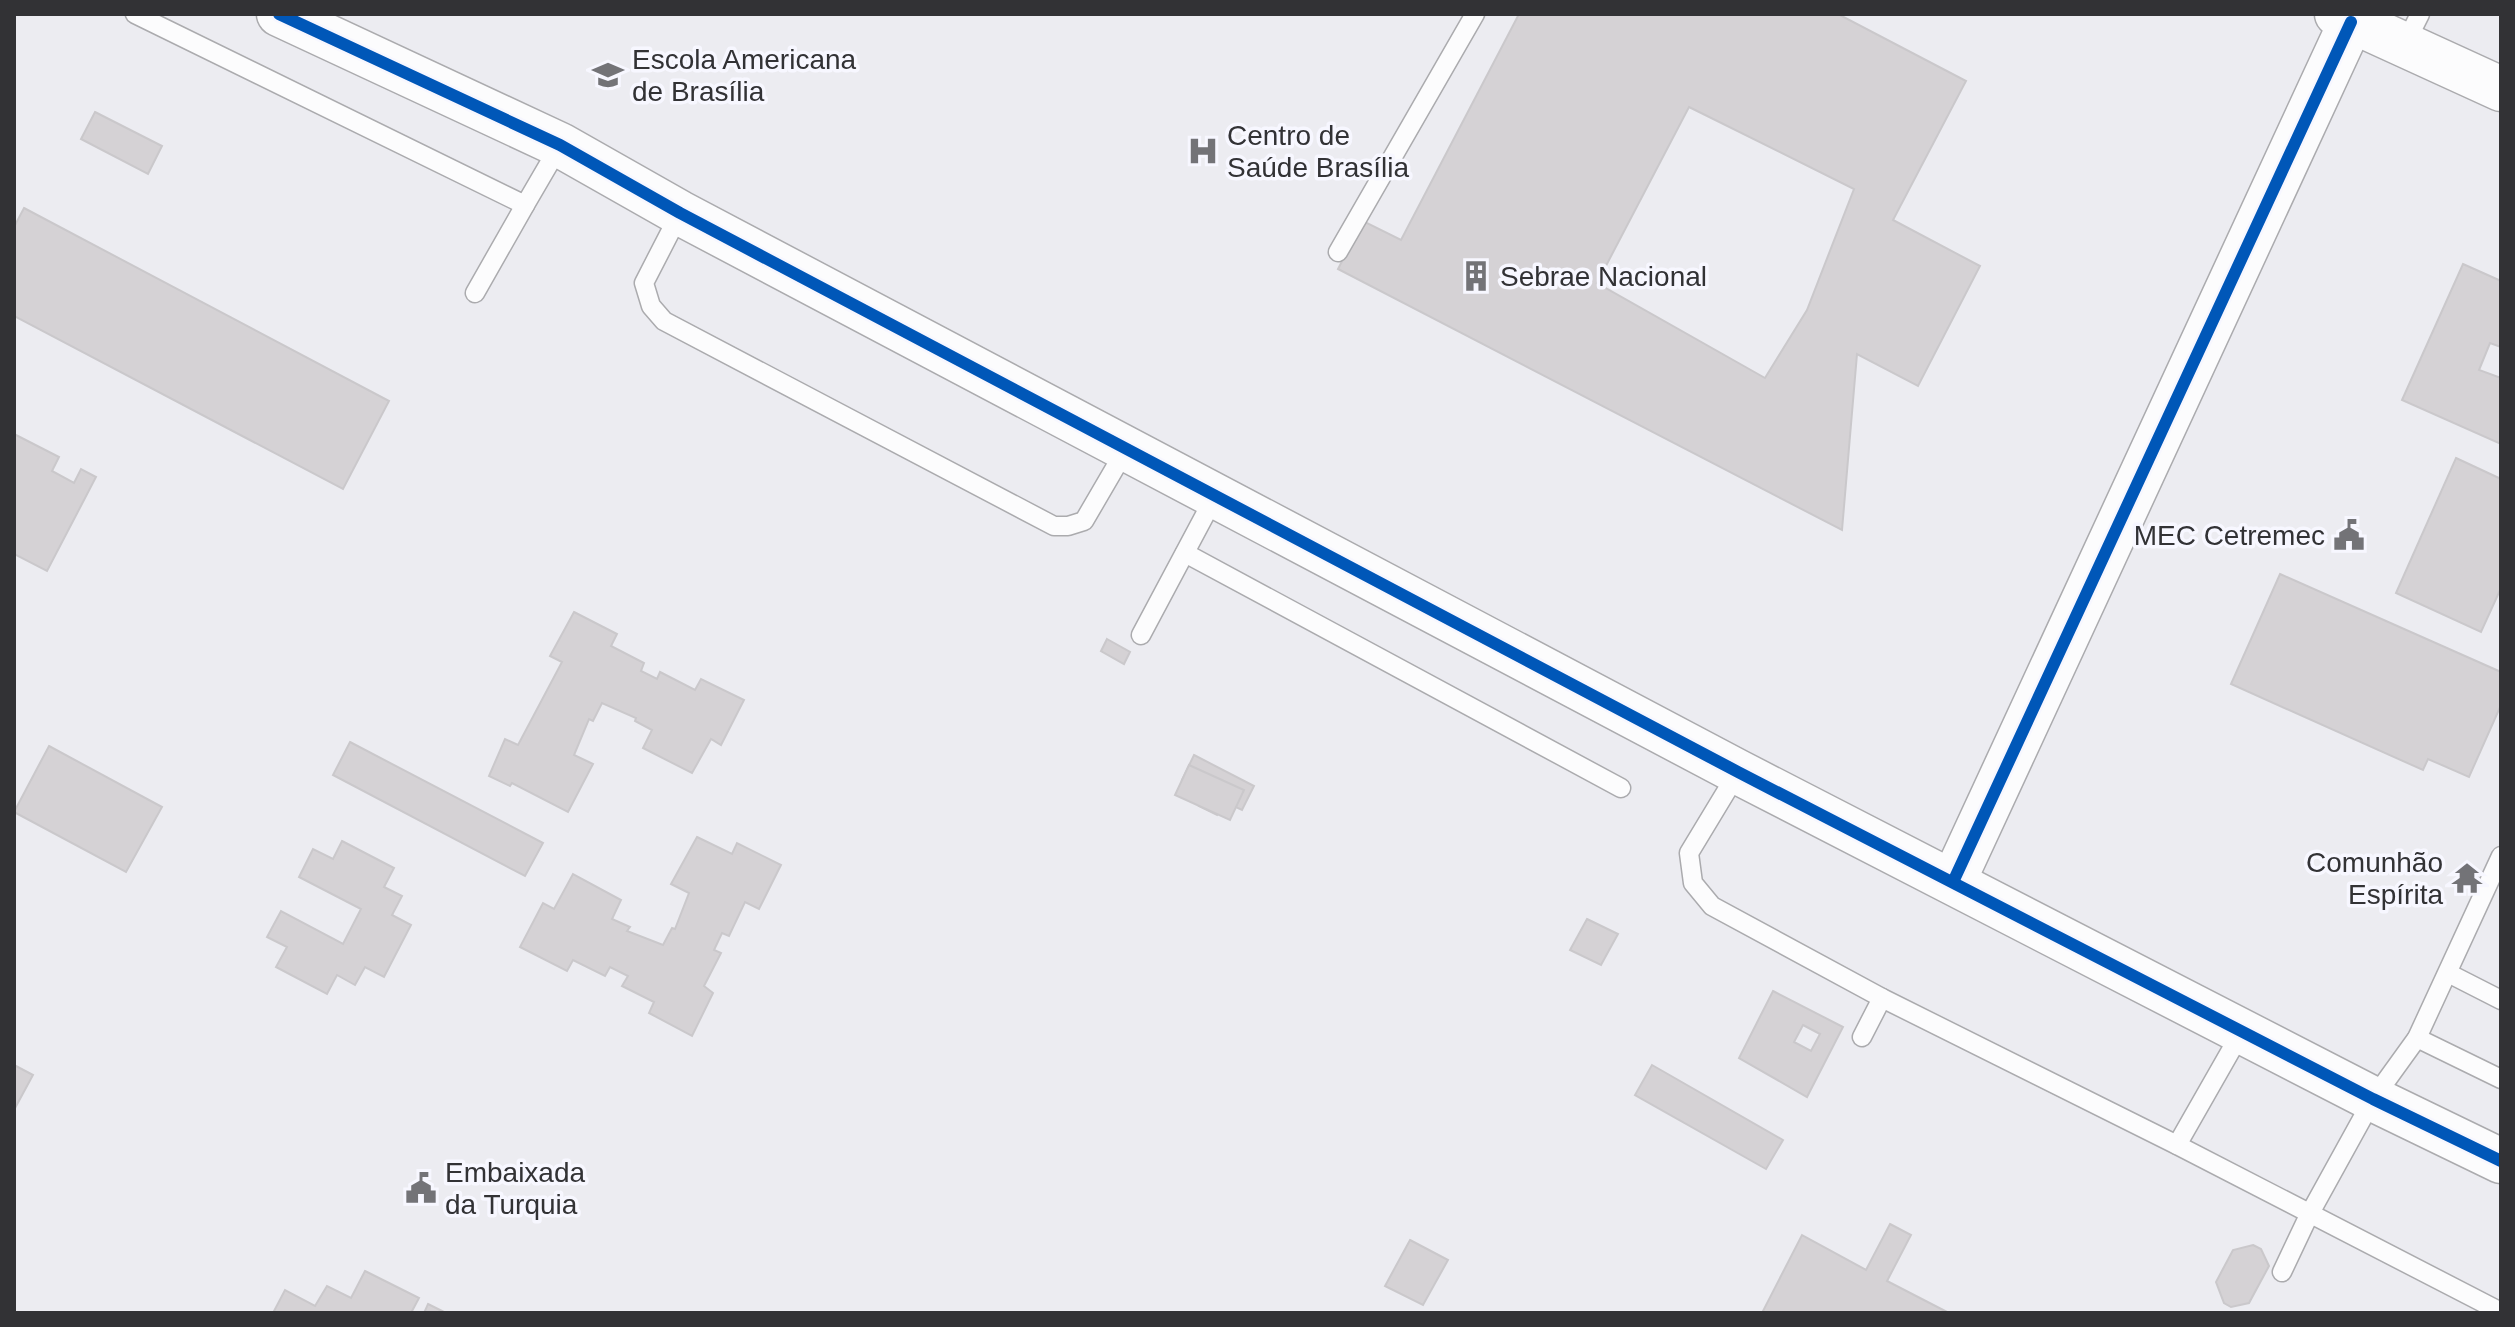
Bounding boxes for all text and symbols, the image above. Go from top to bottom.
place label: Escola Americana de Brasília [632,44,857,107]
school or university icon: Escola Americana de Brasília [591,58,625,92]
place label: Centro de Saúde Brasília [1227,120,1410,183]
hospital icon: Centro de Saúde Brasília [1186,134,1220,168]
building icon: Sebrae Nacional [1459,259,1493,293]
place label: Sebrae Nacional [1500,261,1707,292]
public building icon: MEC Cetremec [2332,518,2366,552]
place label: MEC Cetremec [2134,520,2325,551]
place label: Comunhão Espírita [2306,847,2443,910]
temple icon: Comunhão Espírita [2450,861,2484,895]
place label: Embaixada da Turquia [445,1157,586,1220]
public building icon: Embaixada da Turquia [404,1171,438,1205]

